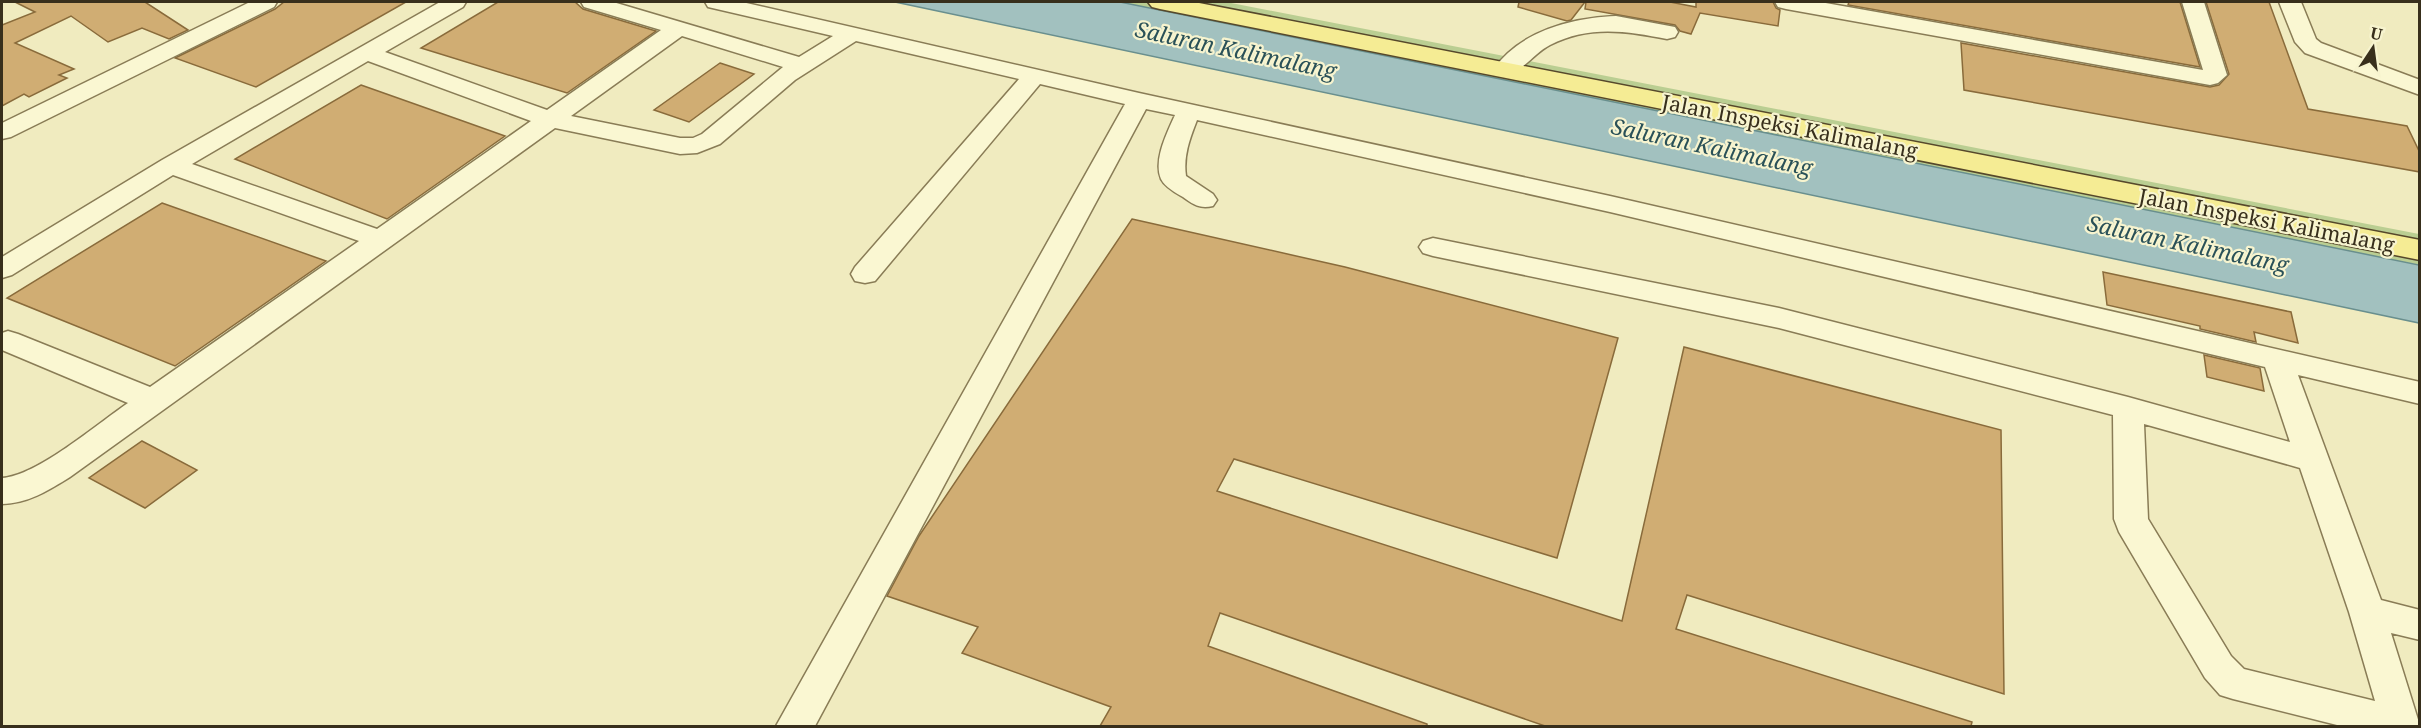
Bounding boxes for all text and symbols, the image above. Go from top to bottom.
water label: Saluran Kalimalang [1133,13,1341,85]
north arrow [2343,18,2403,78]
text: U [2368,21,2385,45]
street label: Jalan Inspeksi Kalimalang [1659,87,1921,165]
water label: Saluran Kalimalang [1609,110,1817,182]
street label: Jalan Inspeksi Kalimalang [2136,181,2398,259]
water label: Saluran Kalimalang [2085,207,2293,279]

